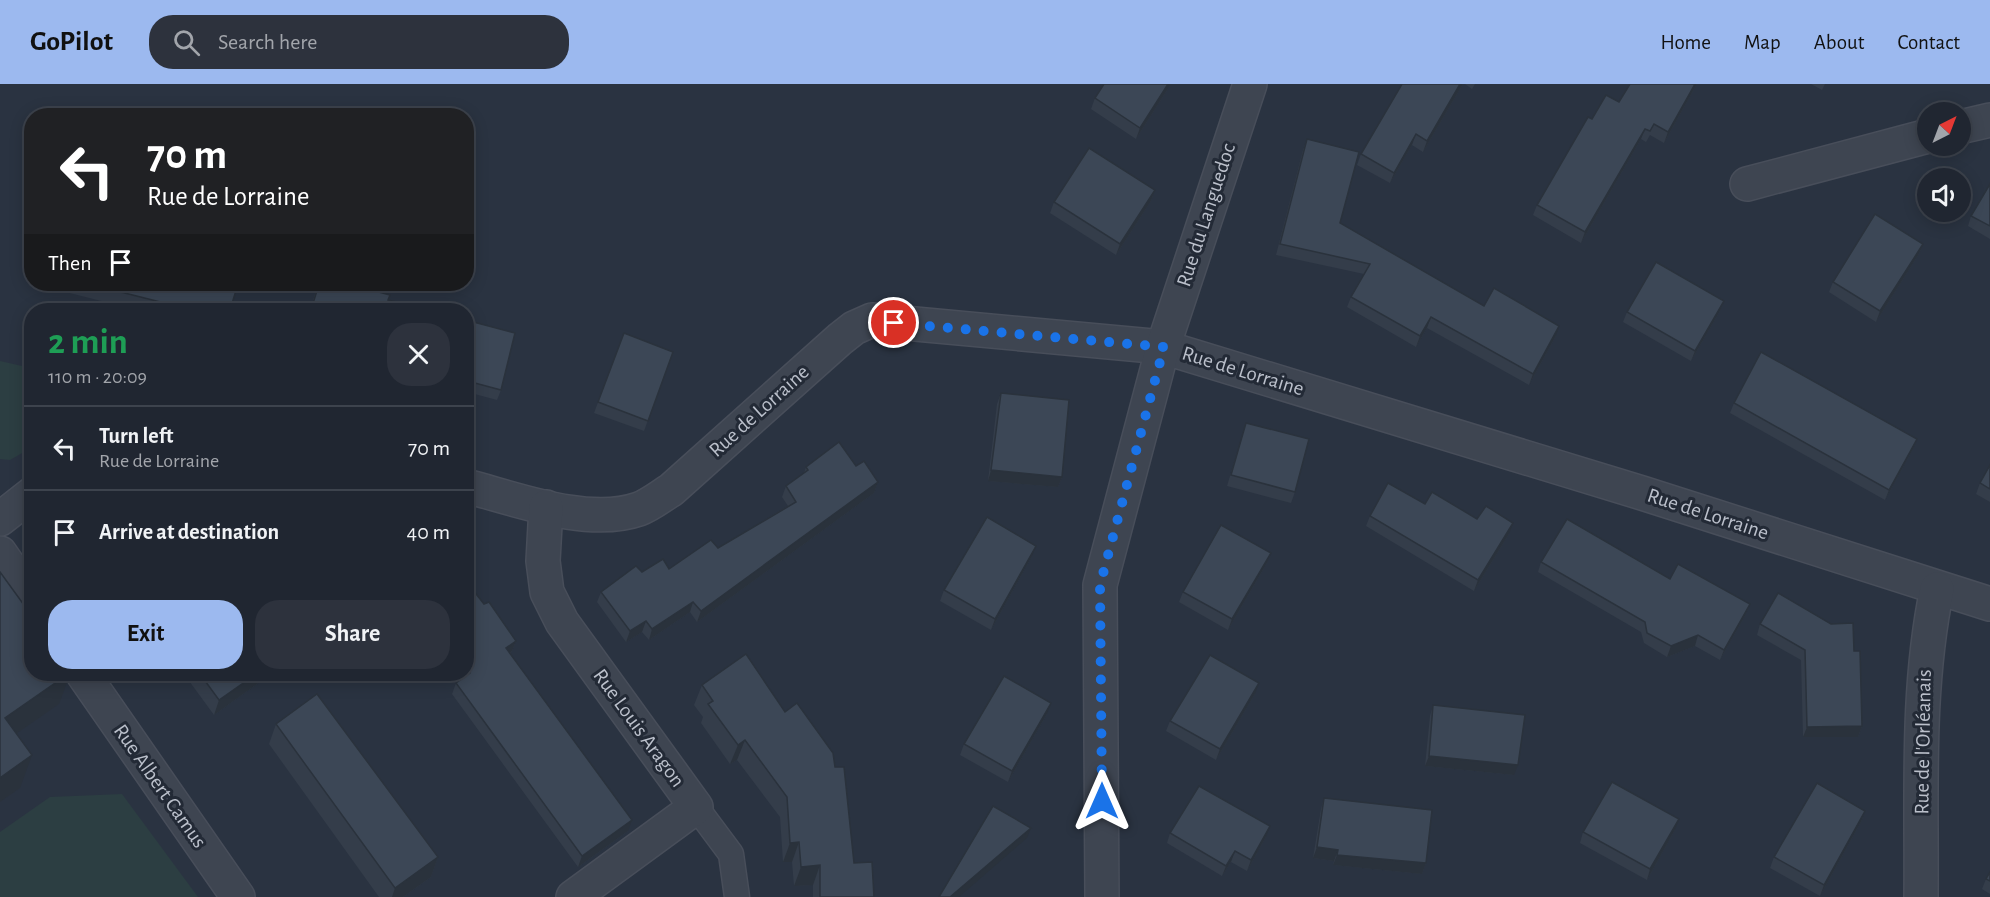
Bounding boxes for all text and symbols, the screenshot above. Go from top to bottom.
search box [149,15,569,69]
icon: search [170,26,203,59]
text: GoPilot [30,28,113,56]
text: Search here [218,31,318,53]
text: Home [1660,32,1711,53]
text: Map [1744,32,1781,53]
text: About [1814,32,1864,53]
text: Contact [1897,32,1960,53]
north arrow [1917,102,1971,156]
map controls [1917,102,1971,222]
icon: left [48,132,126,210]
text: 70 m [147,134,227,176]
street label: Rue du Languedoc [1173,141,1239,289]
button: sound [1917,168,1971,222]
text: Rue de Lorraine [147,183,309,210]
icon: arrive [104,246,137,279]
text: Then [48,252,92,274]
pin [868,297,919,348]
icon: arrive [877,306,910,339]
button: close [387,323,450,386]
text: 2 min [48,324,128,360]
street label: Rue de Lorraine [1180,342,1306,400]
street label: Rue de Lorraine [705,361,813,461]
text: 110 m · 20:09 [48,367,147,387]
text: Turn left [99,425,173,447]
icon: left [48,432,81,465]
text: 70 m [408,437,450,459]
text: Rue de Lorraine [99,451,219,471]
street label: Rue de Lorraine [1645,484,1771,544]
icon: arrive [48,516,81,549]
text: Arrive at destination [99,521,279,543]
text: 40 m [407,521,450,543]
button: Exit [48,600,243,669]
button: Share [255,600,450,669]
street label: Rue Louis Aragon [589,665,689,791]
street label: Rue de l'Orléanais [1911,669,1935,815]
street label: Rue Albert Camus [110,720,210,852]
position arrow [1070,769,1134,833]

